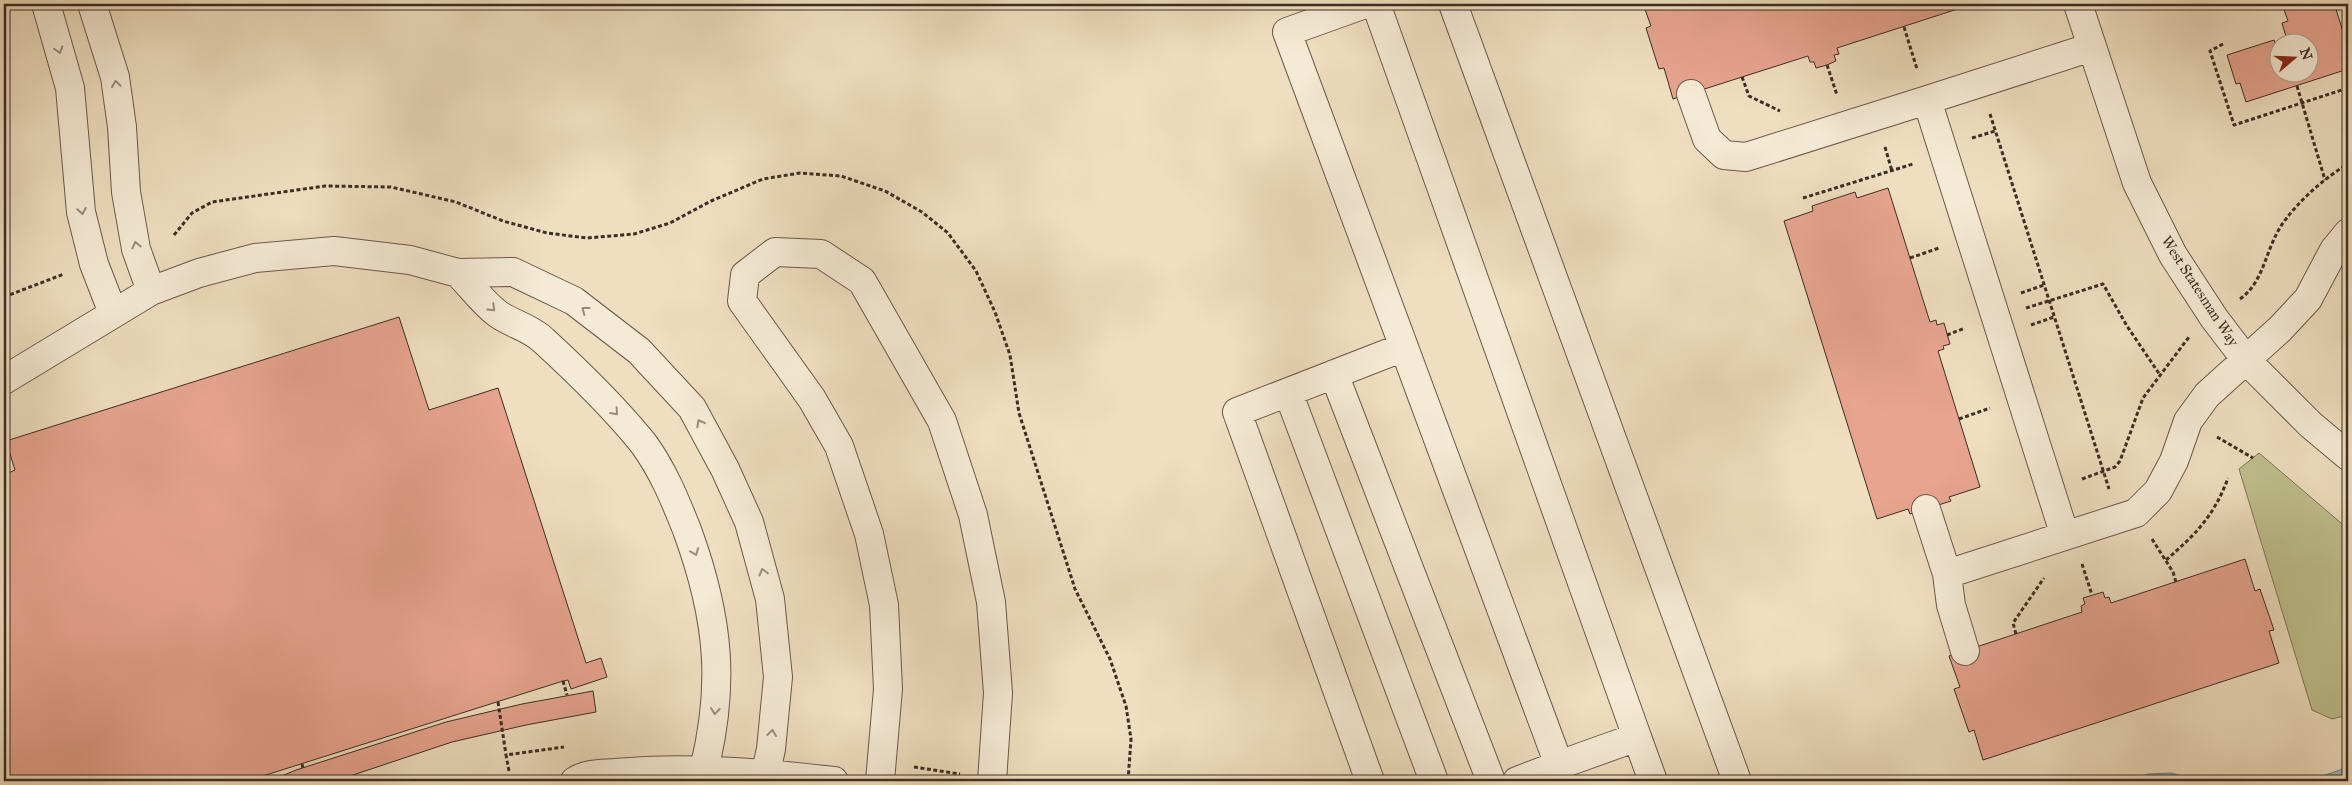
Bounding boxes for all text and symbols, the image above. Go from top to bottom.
north arrow [2270,32,2320,82]
one-way arrow [54,46,64,54]
text: N [2296,46,2316,62]
one-way arrow [111,80,122,88]
one-way arrow [76,206,86,215]
street label: West Statesman Way [2158,232,2243,350]
one-way arrow [131,241,142,250]
one-way arrow [487,302,496,311]
one-way arrow [582,308,591,316]
one-way arrow [609,407,618,416]
one-way arrow [697,419,707,428]
one-way arrow [689,547,699,556]
one-way arrow [758,569,768,577]
one-way arrow [710,708,721,716]
one-way arrow [766,729,777,737]

